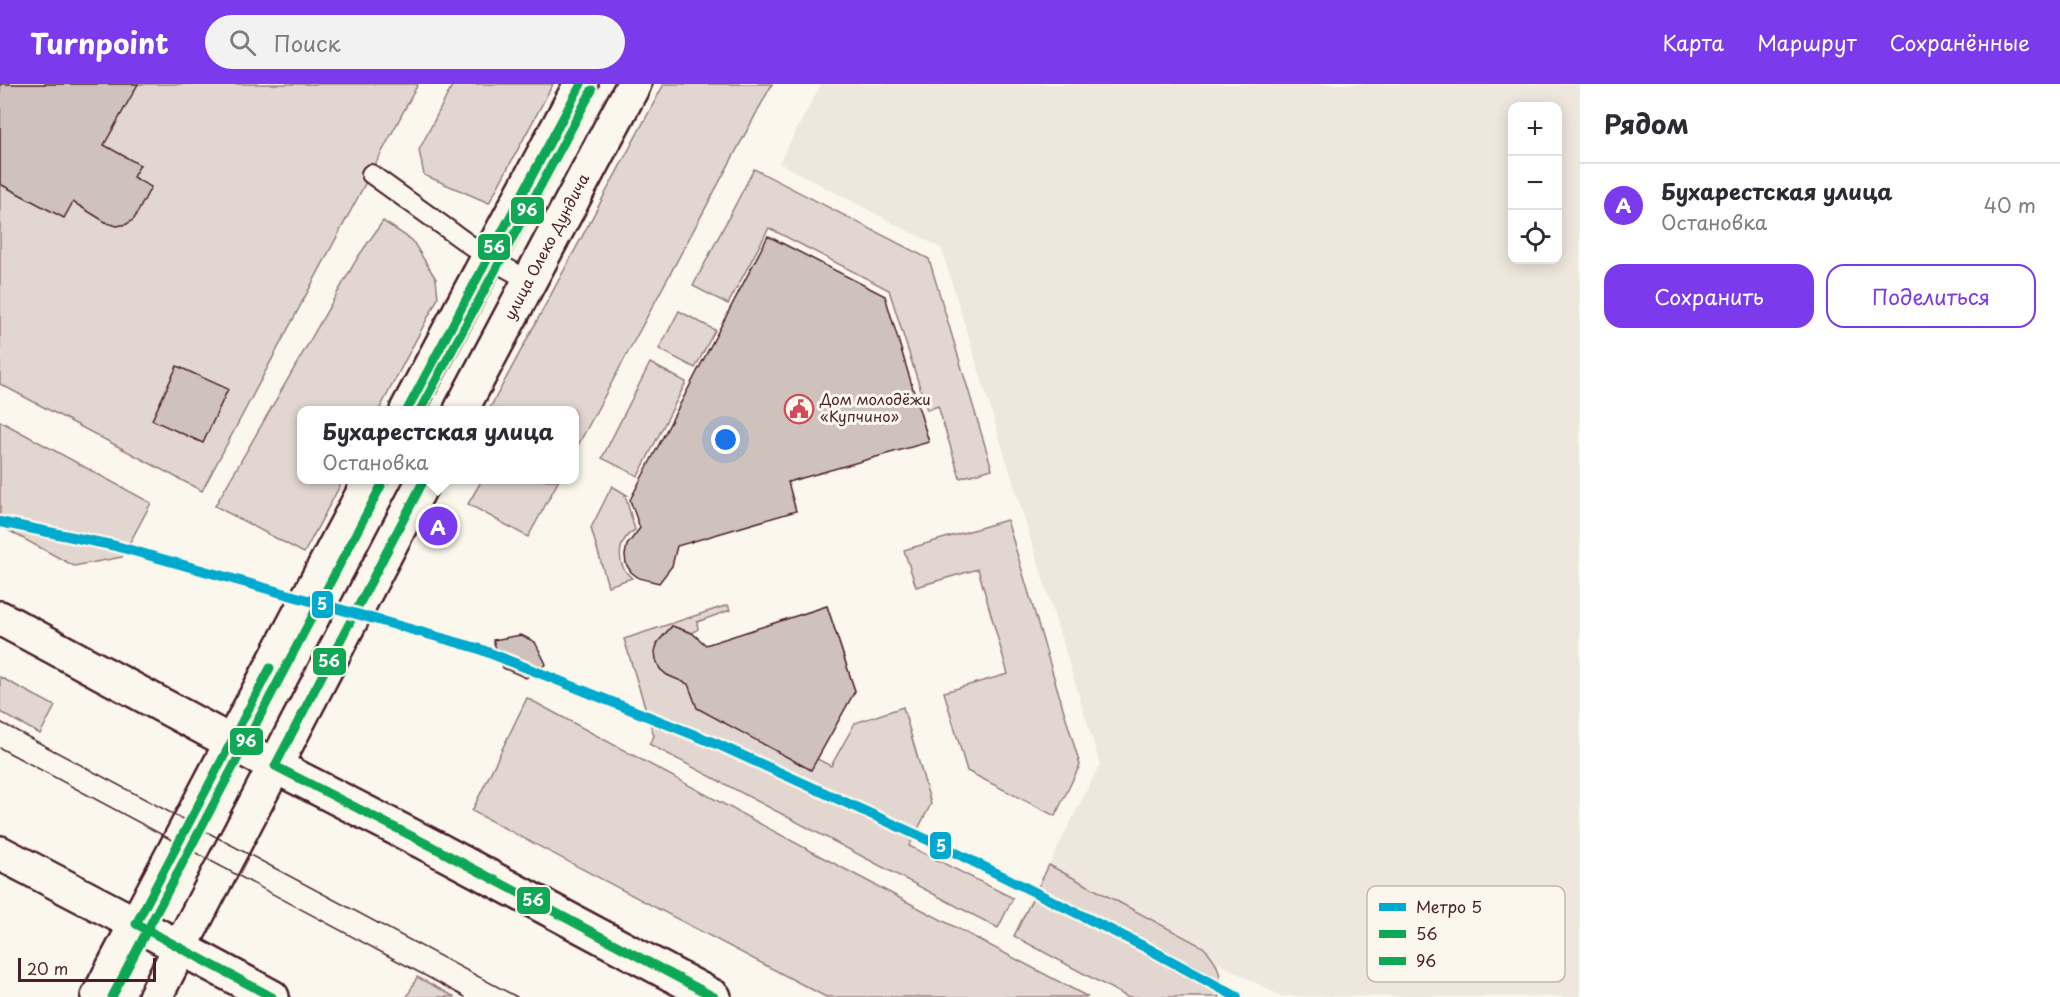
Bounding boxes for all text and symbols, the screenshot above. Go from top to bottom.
search box [205,15,625,69]
text: Turnpoint [30,21,169,64]
icon: search [226,26,259,59]
text: Поиск [274,26,341,59]
text: Карта [1663,26,1724,58]
text: Маршрут [1757,26,1857,58]
text: Сохранённые [1890,26,2030,58]
map controls [1508,102,1562,264]
button: + [1508,102,1562,156]
text: Рядом [1604,104,1689,143]
button: − [1508,156,1562,210]
street label: улица Олеко Дундича [497,168,594,324]
text: Бухарестская улица [1661,174,1892,207]
text: A [1616,190,1631,220]
text: 40 m [1984,190,2036,220]
line badge: 96 [510,196,545,225]
text: 96 [517,197,537,221]
text: Остановка [1661,207,1767,237]
button: locate [1508,210,1562,264]
line badge: 56 [477,233,511,261]
text: 56 [483,234,505,258]
button: Сохранить [1604,264,1814,328]
button: Поделиться [1826,264,2036,328]
place label: Дом молодёжи «Купчино» [819,387,931,427]
public building icon: Дом молодёжи «Купчино» [783,393,815,425]
popup [297,406,579,484]
text: Бухарестская улица [322,414,554,447]
your location [711,425,740,454]
text: Остановка [322,447,429,477]
pin: A [418,504,458,548]
line badge: 5 [311,590,334,619]
text: 5 [317,591,327,615]
line badge: 56 [312,647,347,676]
text: 56 [318,648,340,672]
line badge: 96 [229,727,264,756]
text: 96 [236,728,256,752]
line badge: 5 [929,831,952,860]
text: 5 [936,833,946,857]
line badge: 56 [516,886,551,915]
legend [1367,886,1565,982]
text: 56 [522,887,544,911]
text: Метро 5 [1416,894,1482,918]
text: 56 [1416,921,1437,945]
text: 96 [1416,948,1436,972]
scale bar [18,955,156,982]
text: 20 m [27,956,68,980]

